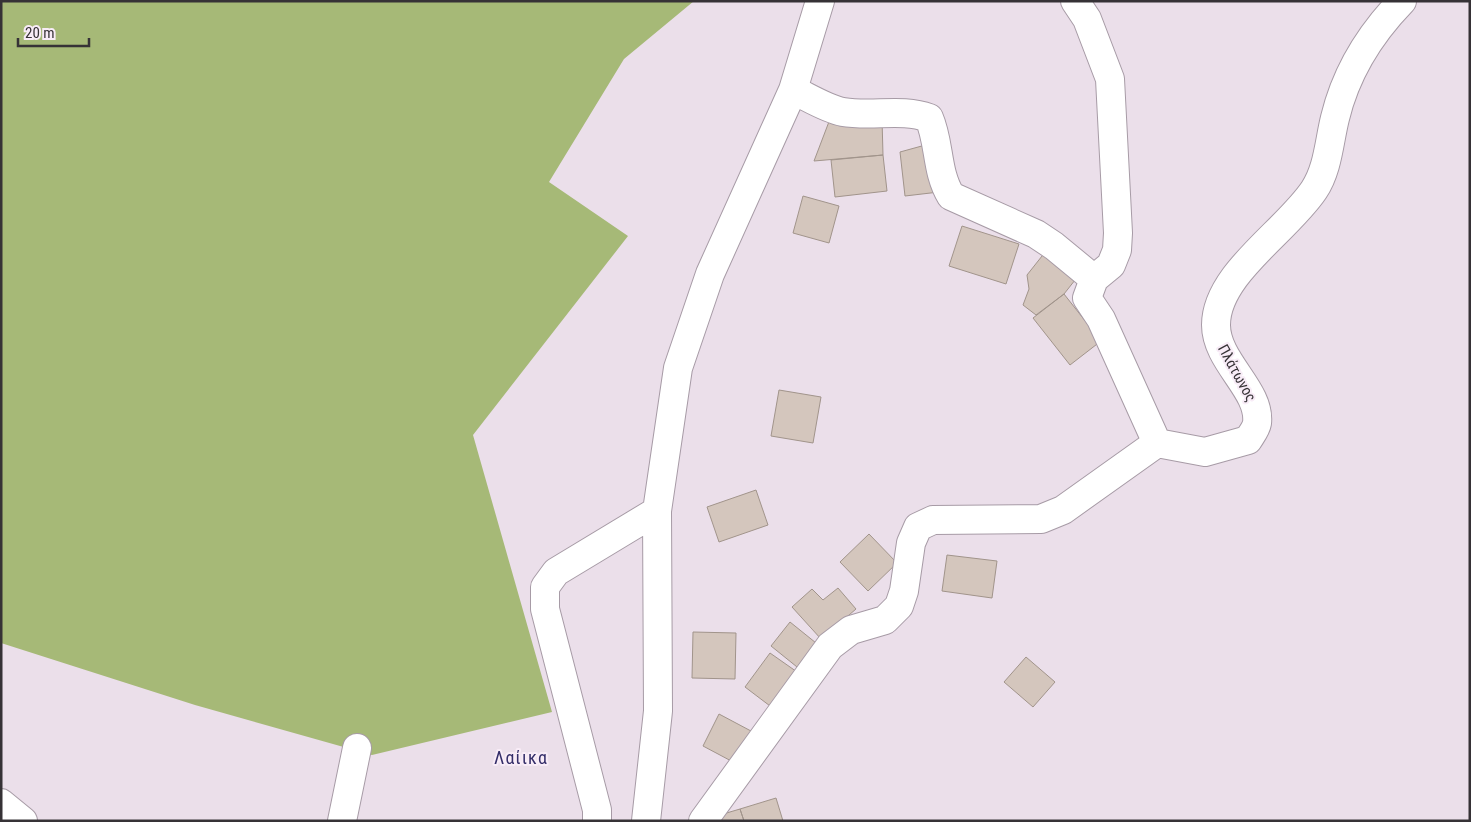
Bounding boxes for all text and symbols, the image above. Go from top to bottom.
scale bar [18,15,89,47]
text: 20 m [25,24,55,42]
street label: Πλάτωνος [1214,341,1260,405]
district label: Λαίικα [494,747,548,768]

